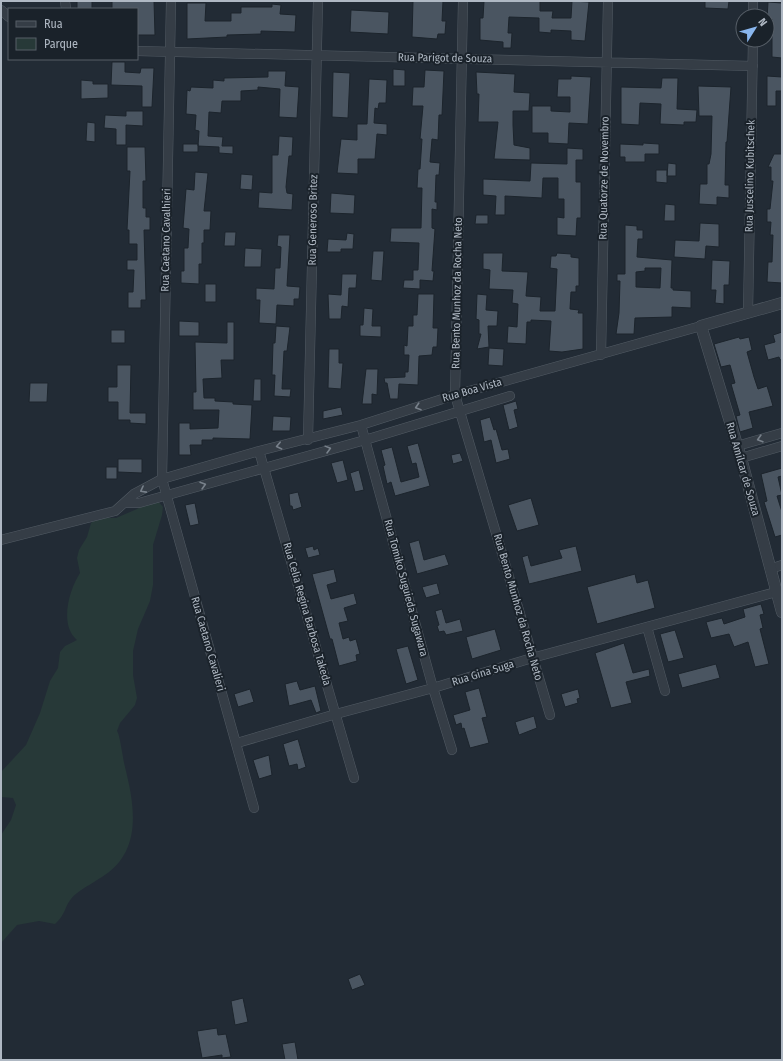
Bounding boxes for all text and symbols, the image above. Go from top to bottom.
legend [8,8,138,60]
north arrow [735,8,775,48]
text: N [755,16,770,29]
text: Rua [44,17,63,31]
text: Parque [44,37,78,51]
street label: Rua Parigot de Souza [398,51,492,65]
street label: Rua Quatorze de Novembro [596,116,612,240]
street label: Rua Juscelino Kubitschek [743,119,757,232]
street label: Rua Generoso Britez [306,174,320,266]
street label: Rua Caetano Cavalhieri [159,188,173,292]
street label: Rua Bento Munhoz da Rocha Neto [449,217,465,369]
street label: Rua Boa Vista [441,375,503,405]
one-way arrow [414,402,421,410]
street label: Rua Amílcar de Souza [723,421,763,517]
one-way arrow [756,434,763,443]
one-way arrow [276,441,283,450]
one-way arrow [325,446,331,454]
one-way arrow [200,481,206,489]
one-way arrow [139,485,147,492]
street label: Rua Tomiko Suguieda Sugawara [381,518,431,658]
street label: Rua Bento Munhoz da Rocha Neto [491,532,545,682]
street label: Rua Celia Regina Barbosa Takeda [280,541,334,687]
street label: Rua Caetano Cavalieri [188,595,228,693]
street label: Rua Gina Suga [450,657,516,689]

